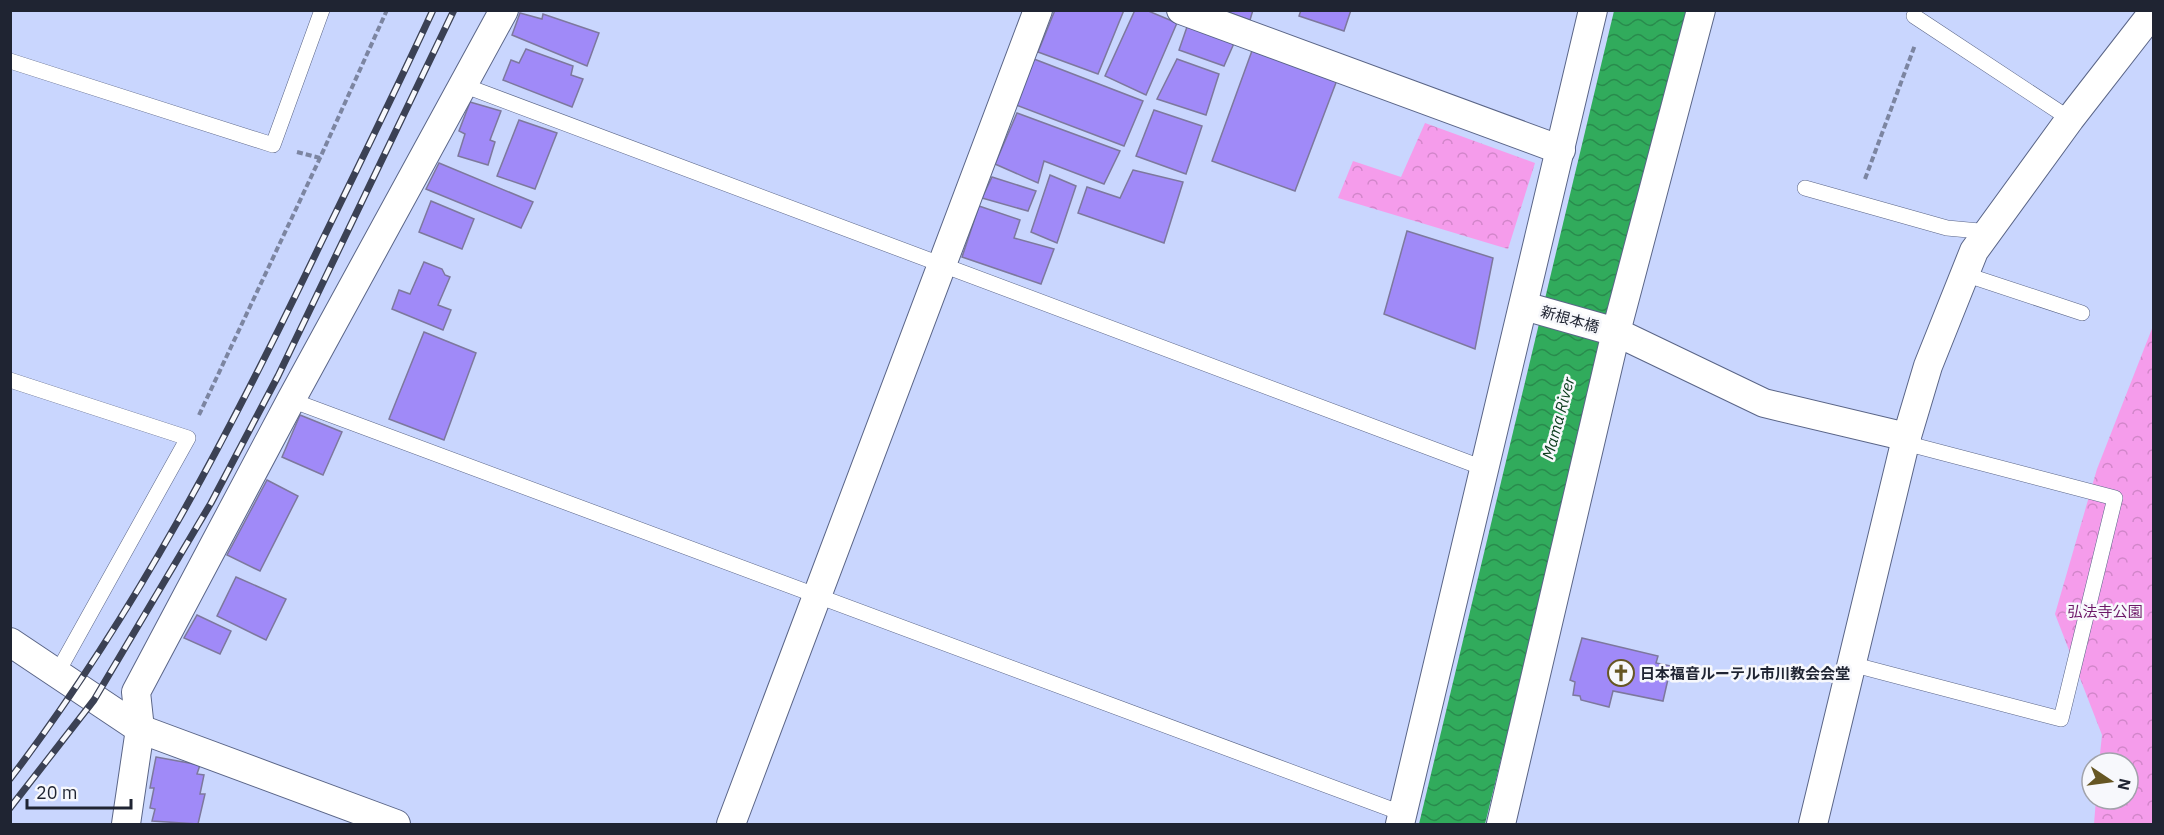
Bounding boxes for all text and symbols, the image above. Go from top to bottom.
street label: 新根本橋 [1539,302,1601,336]
water label: Mama River [1537,374,1579,461]
park label: 弘法寺公園 [2067,602,2143,621]
church icon: 日本福音ルーテル市川教会会堂 [1606,658,1636,688]
place label: 日本福音ルーテル市川教会会堂 [1640,664,1850,683]
north arrow [2080,751,2140,811]
scale bar [27,772,130,810]
text: N [2114,776,2136,792]
text: 20 m [36,781,78,804]

